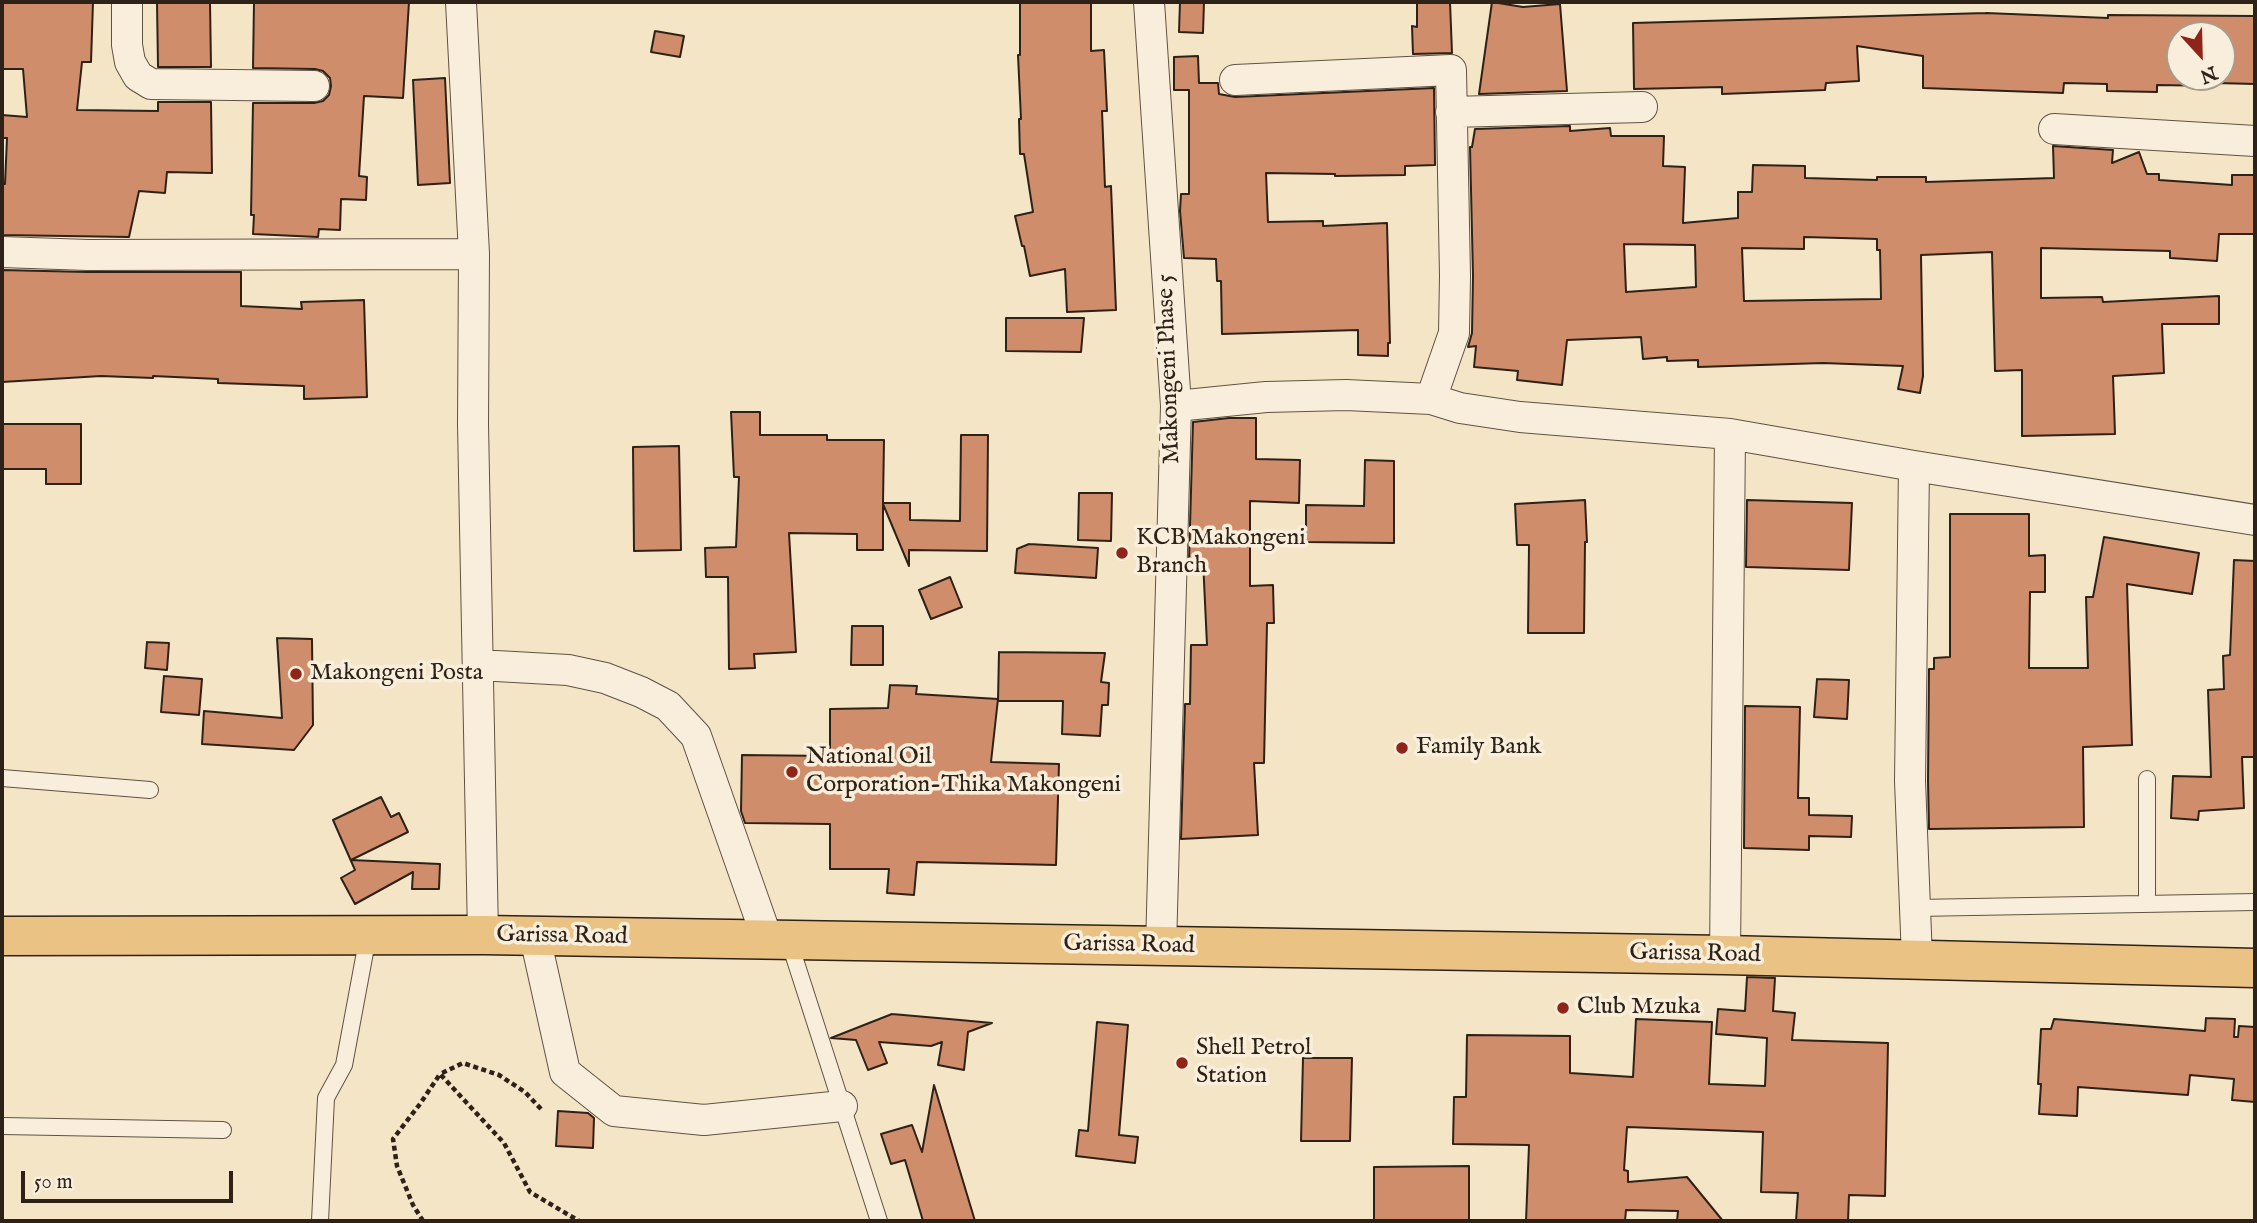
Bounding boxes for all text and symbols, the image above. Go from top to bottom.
north arrow [2166,21,2236,91]
text: N [2196,59,2220,88]
street label: Makongeni Phase 5 [1152,274,1188,464]
place label: KCB Makongeni Branch [1136,525,1306,581]
marker: KCB Makongeni Branch [1114,545,1130,561]
place label: Makongeni Posta [310,660,483,688]
marker: Makongeni Posta [288,666,304,682]
place label: Family Bank [1416,734,1541,762]
marker: Family Bank [1394,740,1410,756]
place label: National Oil Corporation-Thika Makongeni [806,744,1121,800]
marker: National Oil Corporation-Thika Makongeni [784,764,800,780]
street label: Garissa Road [496,921,628,953]
street label: Garissa Road [1063,930,1195,962]
street label: Garissa Road [1629,939,1761,971]
place label: Club Mzuka [1577,994,1700,1022]
marker: Club Mzuka [1555,1000,1571,1016]
place label: Shell Petrol Station [1196,1035,1311,1091]
marker: Shell Petrol Station [1174,1055,1190,1071]
scale bar [24,1156,236,1200]
text: 50 m [34,1169,73,1196]

